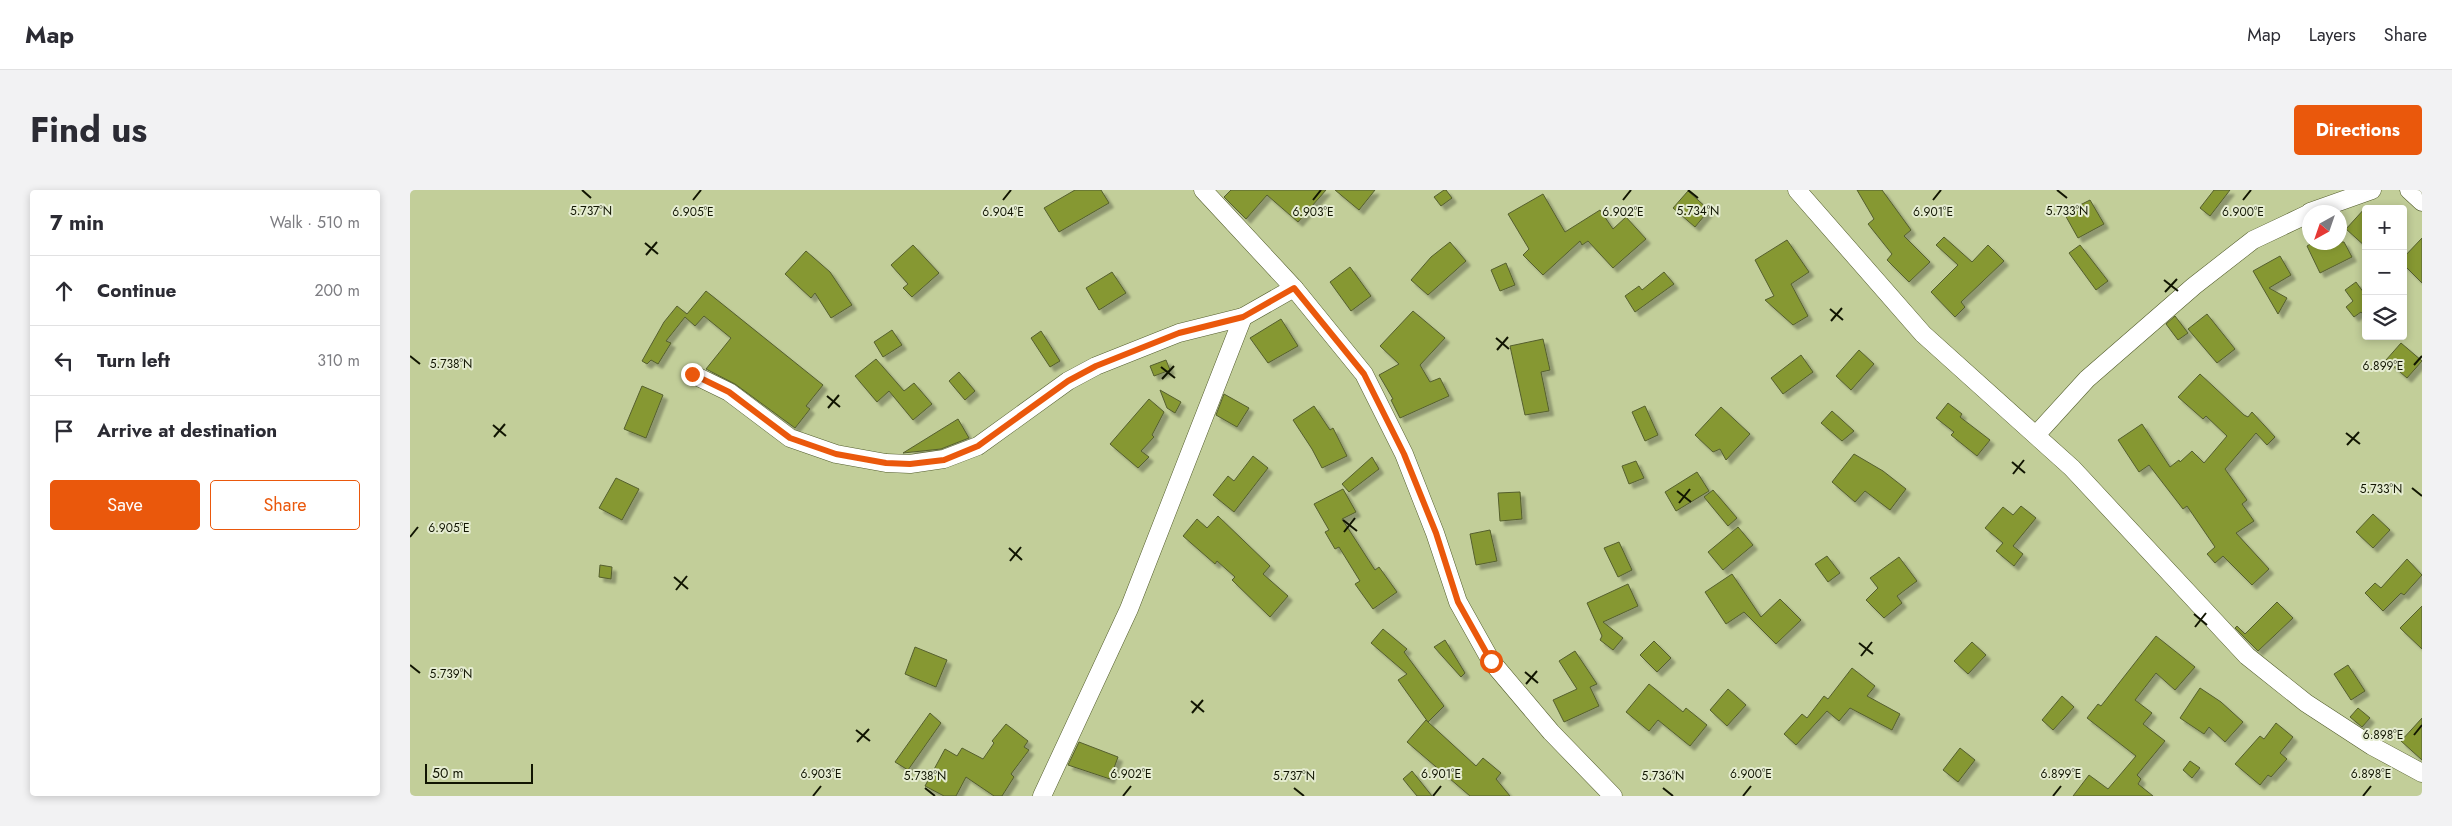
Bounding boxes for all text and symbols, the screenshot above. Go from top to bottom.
text: Map [25,17,74,52]
text: Map [2247,22,2281,48]
text: Layers [2309,22,2356,48]
text: Share [2384,22,2427,48]
text: Find us [30,105,147,155]
button: Directions [2294,105,2422,155]
text: 5.737°N [570,202,612,220]
text: 5.734°N [1677,202,1719,220]
text: 5.733°N [2046,202,2088,220]
text: 6.905°E [672,203,714,221]
text: 6.904°E [982,203,1024,221]
text: 6.903°E [1292,203,1334,221]
text: 6.902°E [1602,203,1644,221]
text: 6.901°E [1913,203,1953,221]
text: 6.900°E [2222,203,2264,221]
north arrow [2302,205,2347,250]
map controls [2362,205,2407,340]
button: + [2362,205,2407,250]
text: 7 min [50,208,104,238]
text: Walk · 510 m [270,211,360,234]
button: − [2362,250,2407,295]
icon: ahead [50,277,78,305]
text: Continue [97,277,176,304]
text: 200 m [314,279,360,302]
button: layers [2362,295,2407,340]
icon: left [50,347,78,375]
text: Turn left [97,347,170,374]
text: 310 m [317,349,360,372]
text: 5.738°N [430,355,472,373]
text: 6.899°E [2363,357,2403,375]
route end [681,363,704,386]
icon: arrive [50,417,78,445]
text: Arrive at destination [97,417,277,444]
button: Save [50,480,200,530]
button: Share [210,480,360,530]
text: 5.733°N [2360,480,2402,498]
text: 6.905°E [428,519,470,537]
route start [1480,650,1503,673]
text: 5.739°N [430,665,472,683]
text: 6.898°E [2363,726,2403,744]
scale bar [425,761,532,784]
text: 50 m [432,763,463,783]
text: 6.903°E [800,765,842,783]
text: 6.902°E [1110,765,1152,783]
text: 6.901°E [1421,765,1461,783]
text: 6.900°E [1730,765,1772,783]
text: 6.899°E [2041,765,2081,783]
text: 6.898°E [2351,765,2391,783]
text: 5.738°N [904,767,946,785]
text: 5.737°N [1273,767,1315,785]
text: 5.736°N [1642,767,1684,785]

